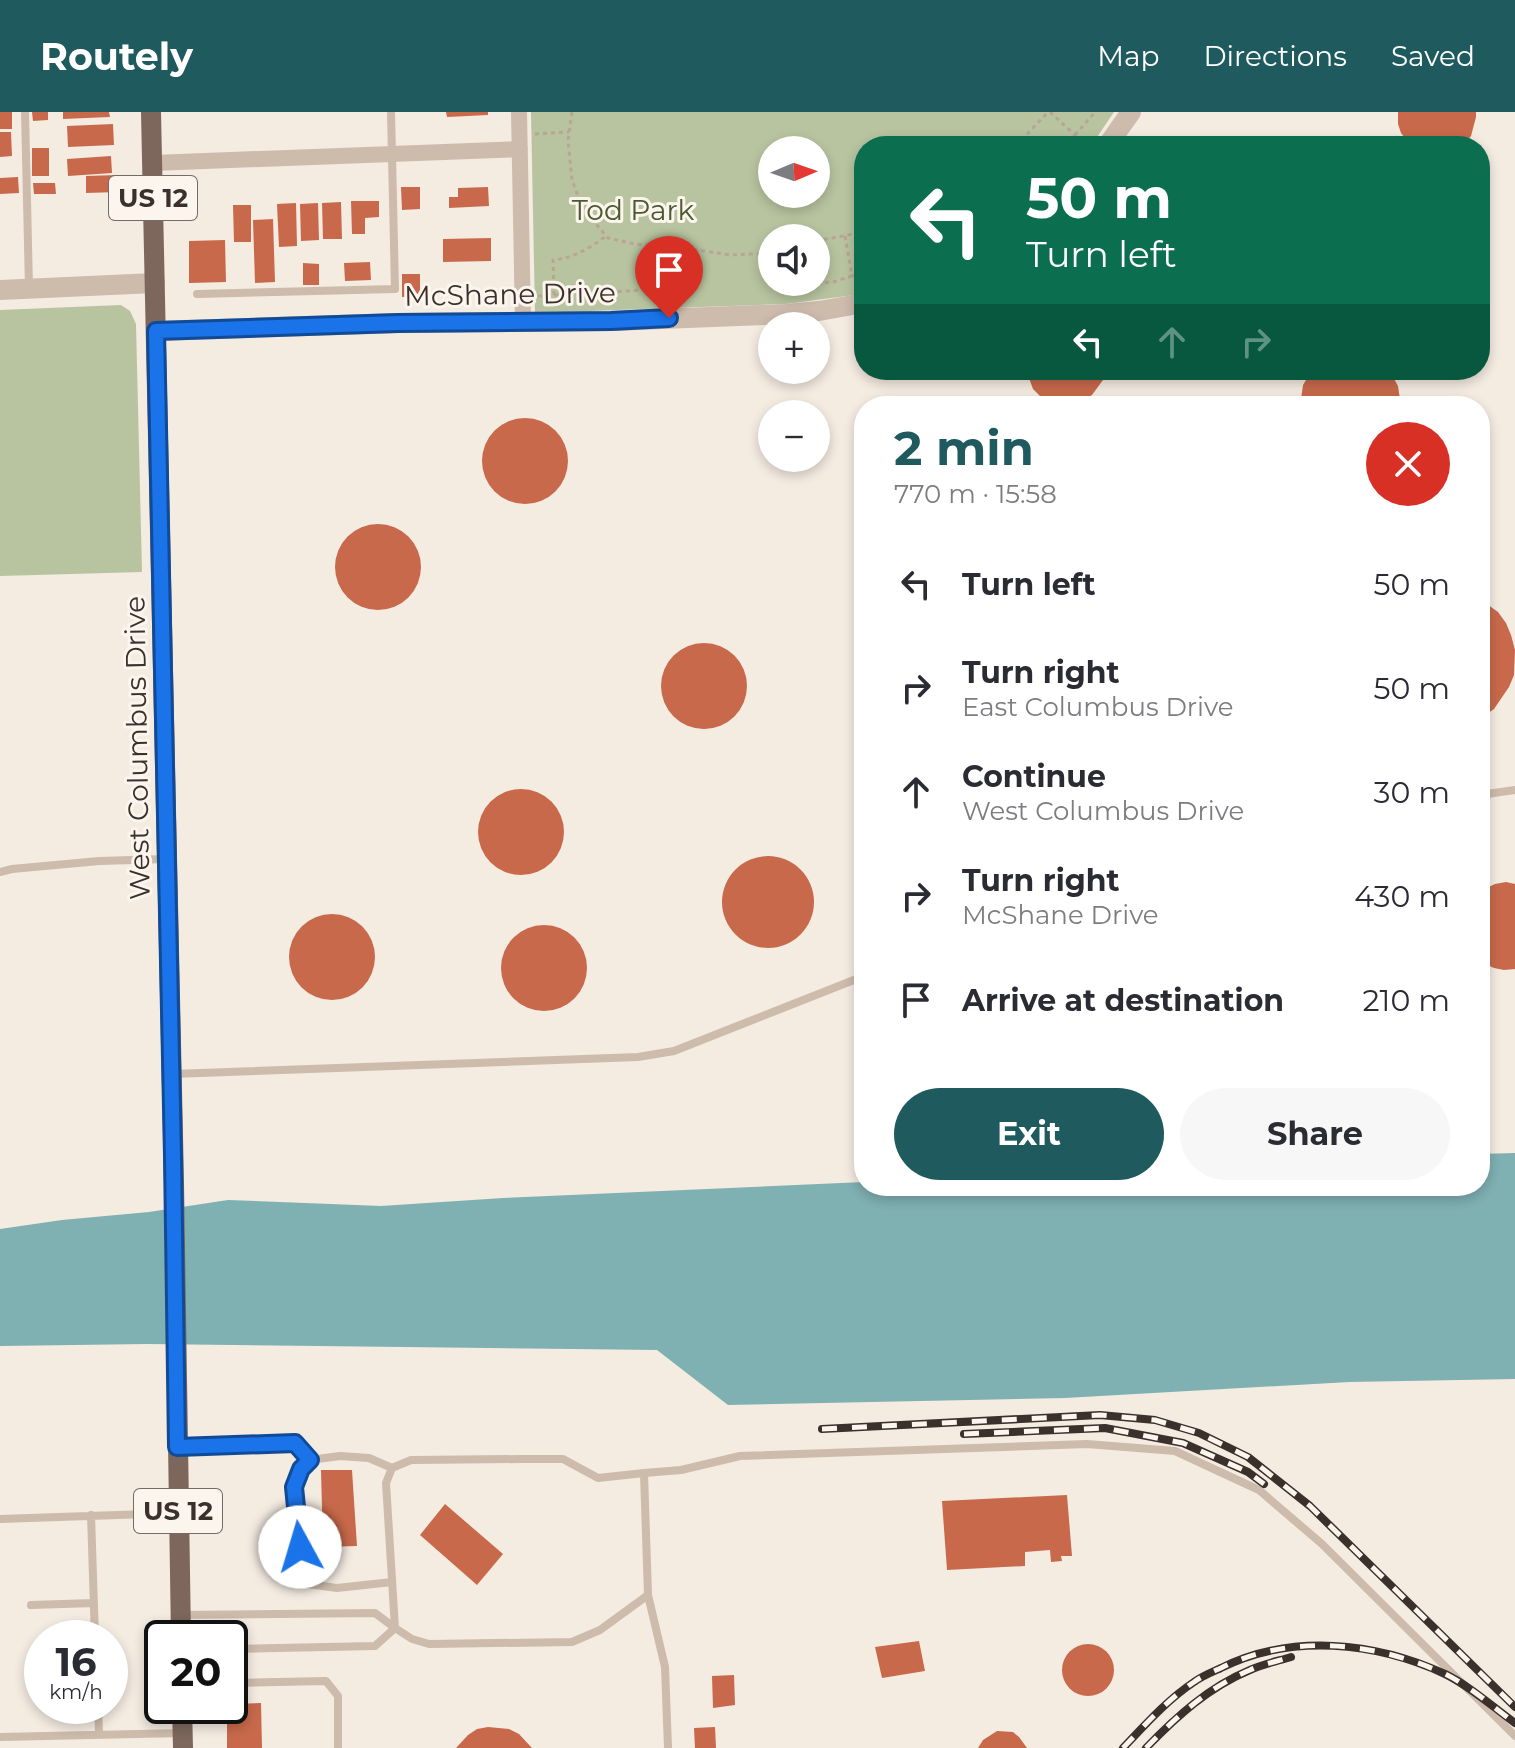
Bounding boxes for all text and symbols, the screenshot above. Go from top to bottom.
text: Routely [40,33,193,80]
text: Map [1097,39,1159,73]
text: Directions [1203,39,1347,73]
text: Saved [1391,39,1475,73]
north arrow [758,136,830,208]
map controls [758,136,830,472]
text: 50 m [1026,164,1172,232]
icon: left [894,168,998,272]
road number: US 12 [109,176,197,220]
park label: Tod Park [572,193,694,227]
button: sound [758,224,830,296]
text: Turn left [1026,232,1177,276]
pin [635,236,703,318]
icon: arrive [647,248,691,292]
street label: McShane Drive [404,275,616,313]
button: + [758,312,830,384]
icon: left [1066,320,1110,364]
icon: ahead [1150,320,1194,364]
icon: right [1234,320,1278,364]
button: − [758,400,830,472]
text: 2 min [894,419,1034,477]
button: close [1366,422,1450,506]
text: 770 m · 15:58 [894,478,1057,510]
icon: left [894,562,938,606]
text: Turn left [962,566,1095,603]
text: 50 m [1373,566,1450,603]
street label: West Columbus Drive [117,596,157,900]
text: Turn right [962,654,1119,691]
icon: right [894,666,938,710]
text: 50 m [1373,670,1450,707]
text: East Columbus Drive [962,691,1234,723]
text: Continue [962,758,1106,795]
icon: ahead [894,770,938,814]
text: 30 m [1374,774,1450,811]
text: West Columbus Drive [962,795,1244,827]
text: Turn right [962,862,1119,899]
icon: right [894,874,938,918]
text: 430 m [1354,878,1450,915]
text: McShane Drive [962,899,1159,931]
icon: arrive [894,978,938,1022]
text: Arrive at destination [962,982,1284,1019]
text: 210 m [1363,982,1450,1019]
button: Exit [894,1088,1164,1180]
button: Share [1180,1088,1450,1180]
road number: US 12 [134,1489,222,1533]
position arrow [258,1505,342,1589]
speed limit sign: 20 [144,1620,248,1724]
text: 16 [55,1637,97,1686]
text: km/h [49,1680,103,1704]

